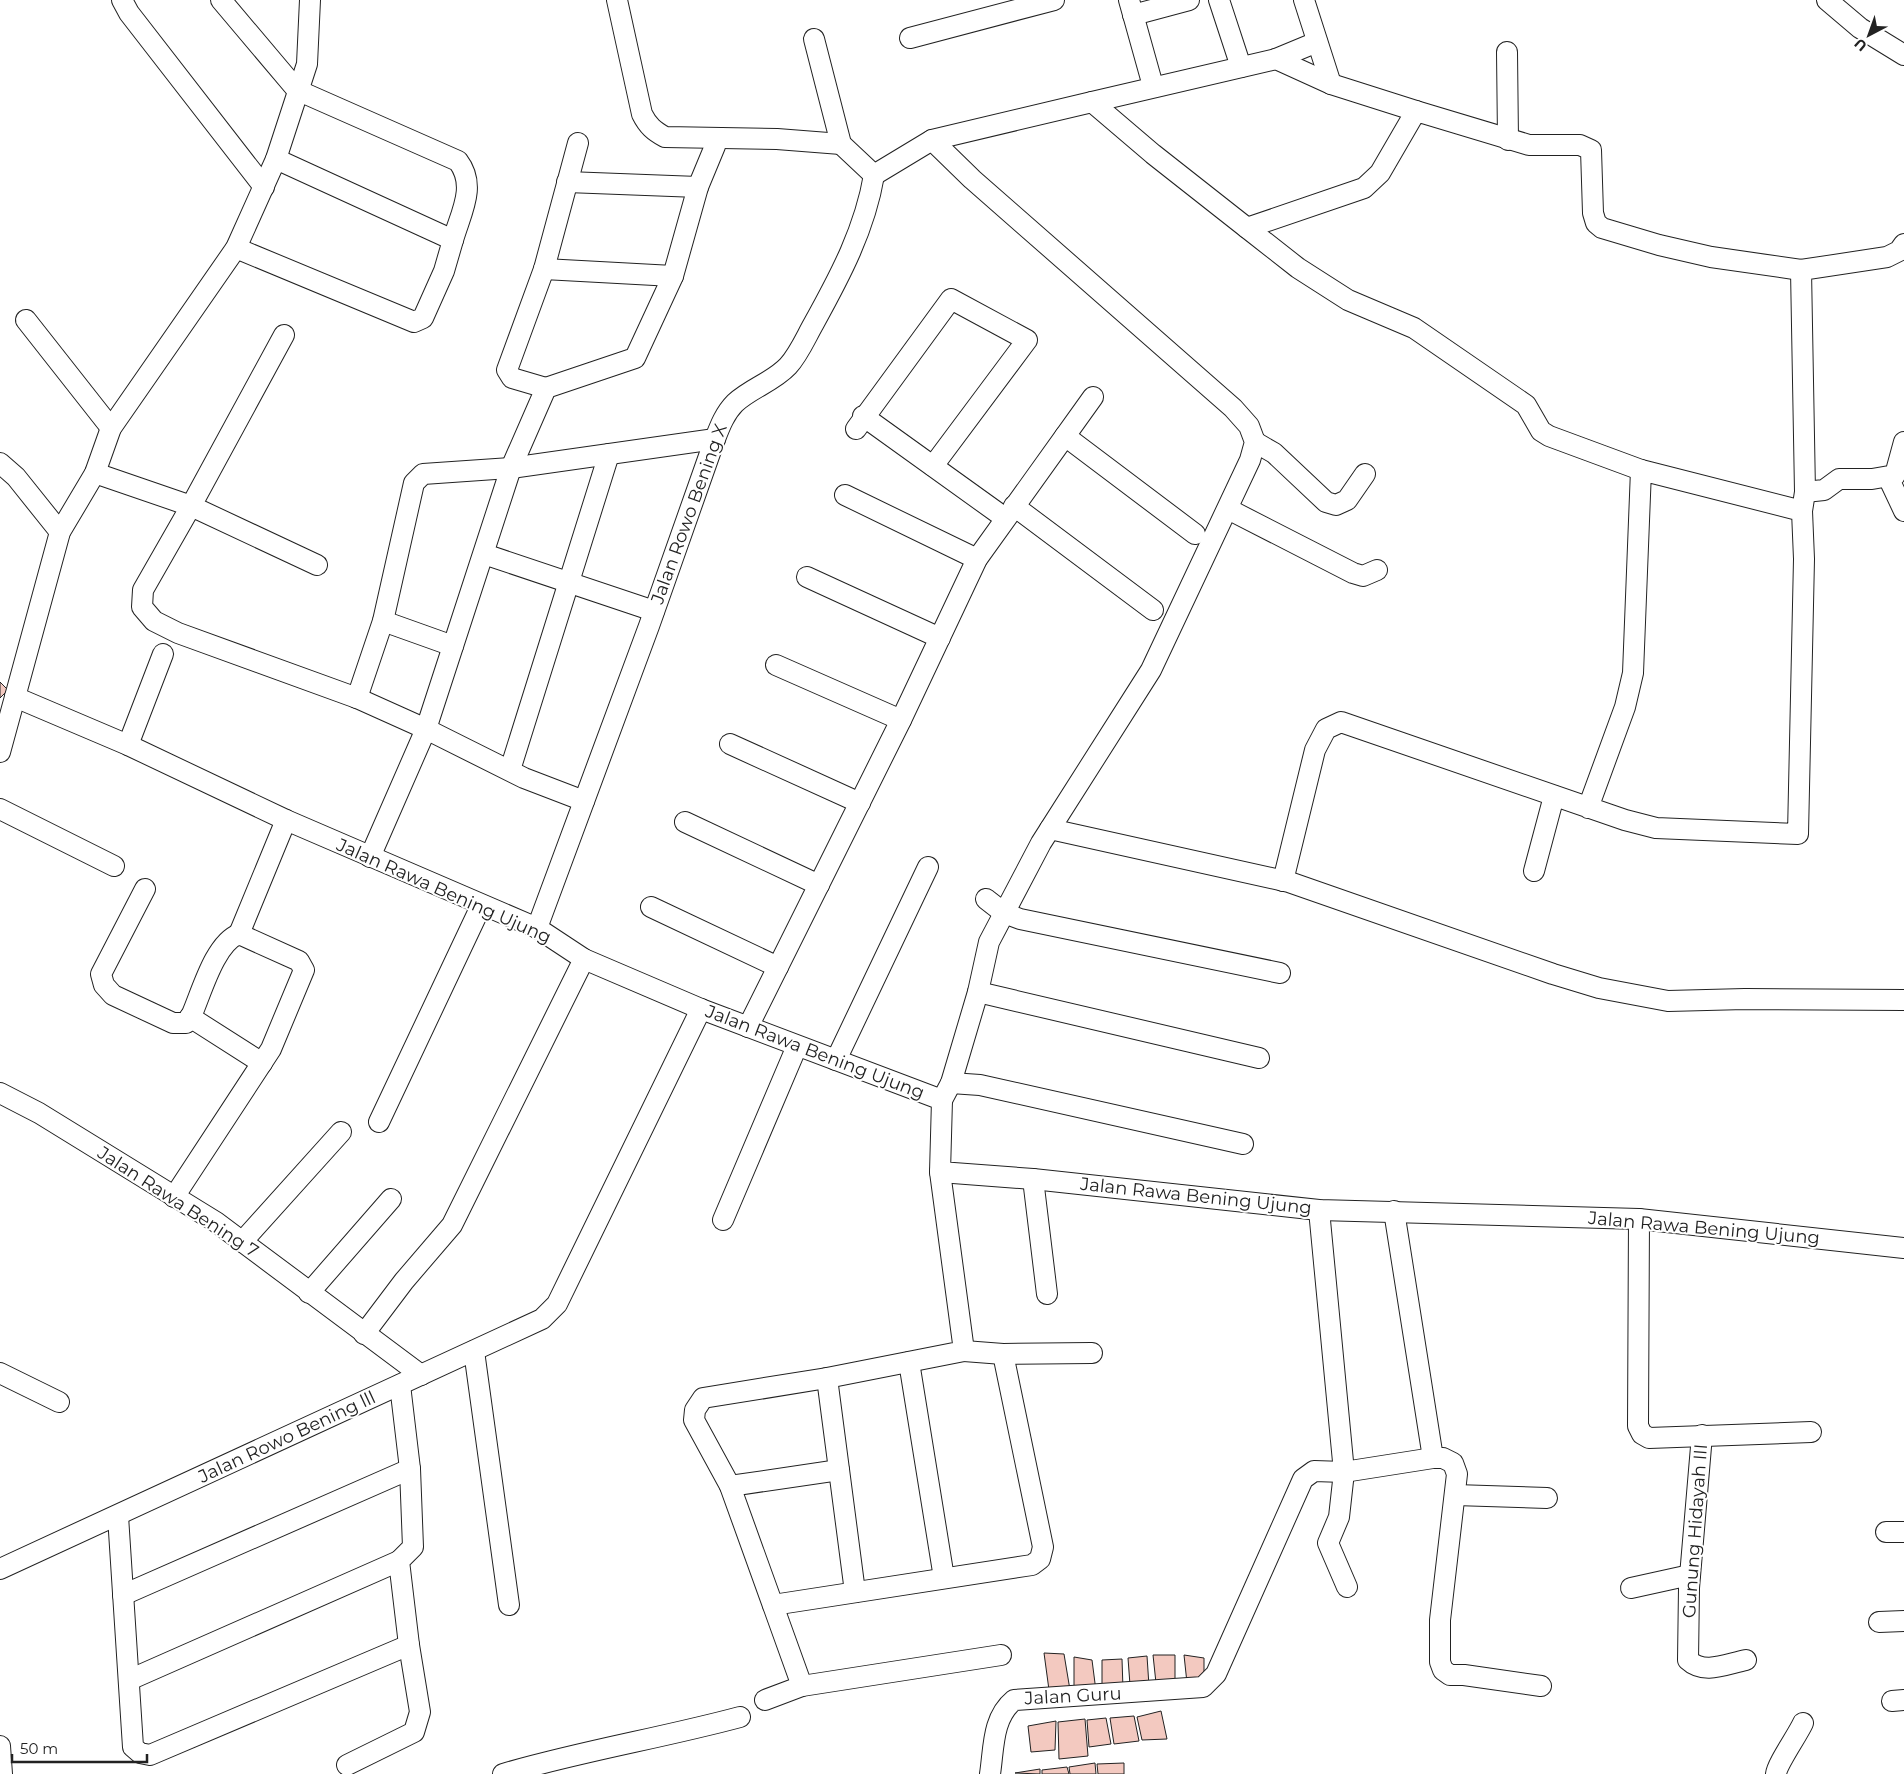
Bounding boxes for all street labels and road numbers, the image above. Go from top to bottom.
street label: Jalan Rowo Bening X [646,421,732,608]
street label: Jalan Rawa Bening Ujung [332,833,555,948]
street label: Jalan Rawa Bening Ujung [702,1000,927,1104]
street label: Jalan Rawa Bening 7 [93,1141,263,1262]
street label: Jalan Rawa Bening Ujung [1078,1173,1313,1219]
street label: Jalan Rawa Bening Ujung [1586,1207,1821,1249]
street label: Jalan Rowo Bening lll [194,1386,379,1488]
street label: Gunung Hidayah III [1678,1443,1712,1619]
street label: Jalan Guru [1023,1682,1122,1710]

